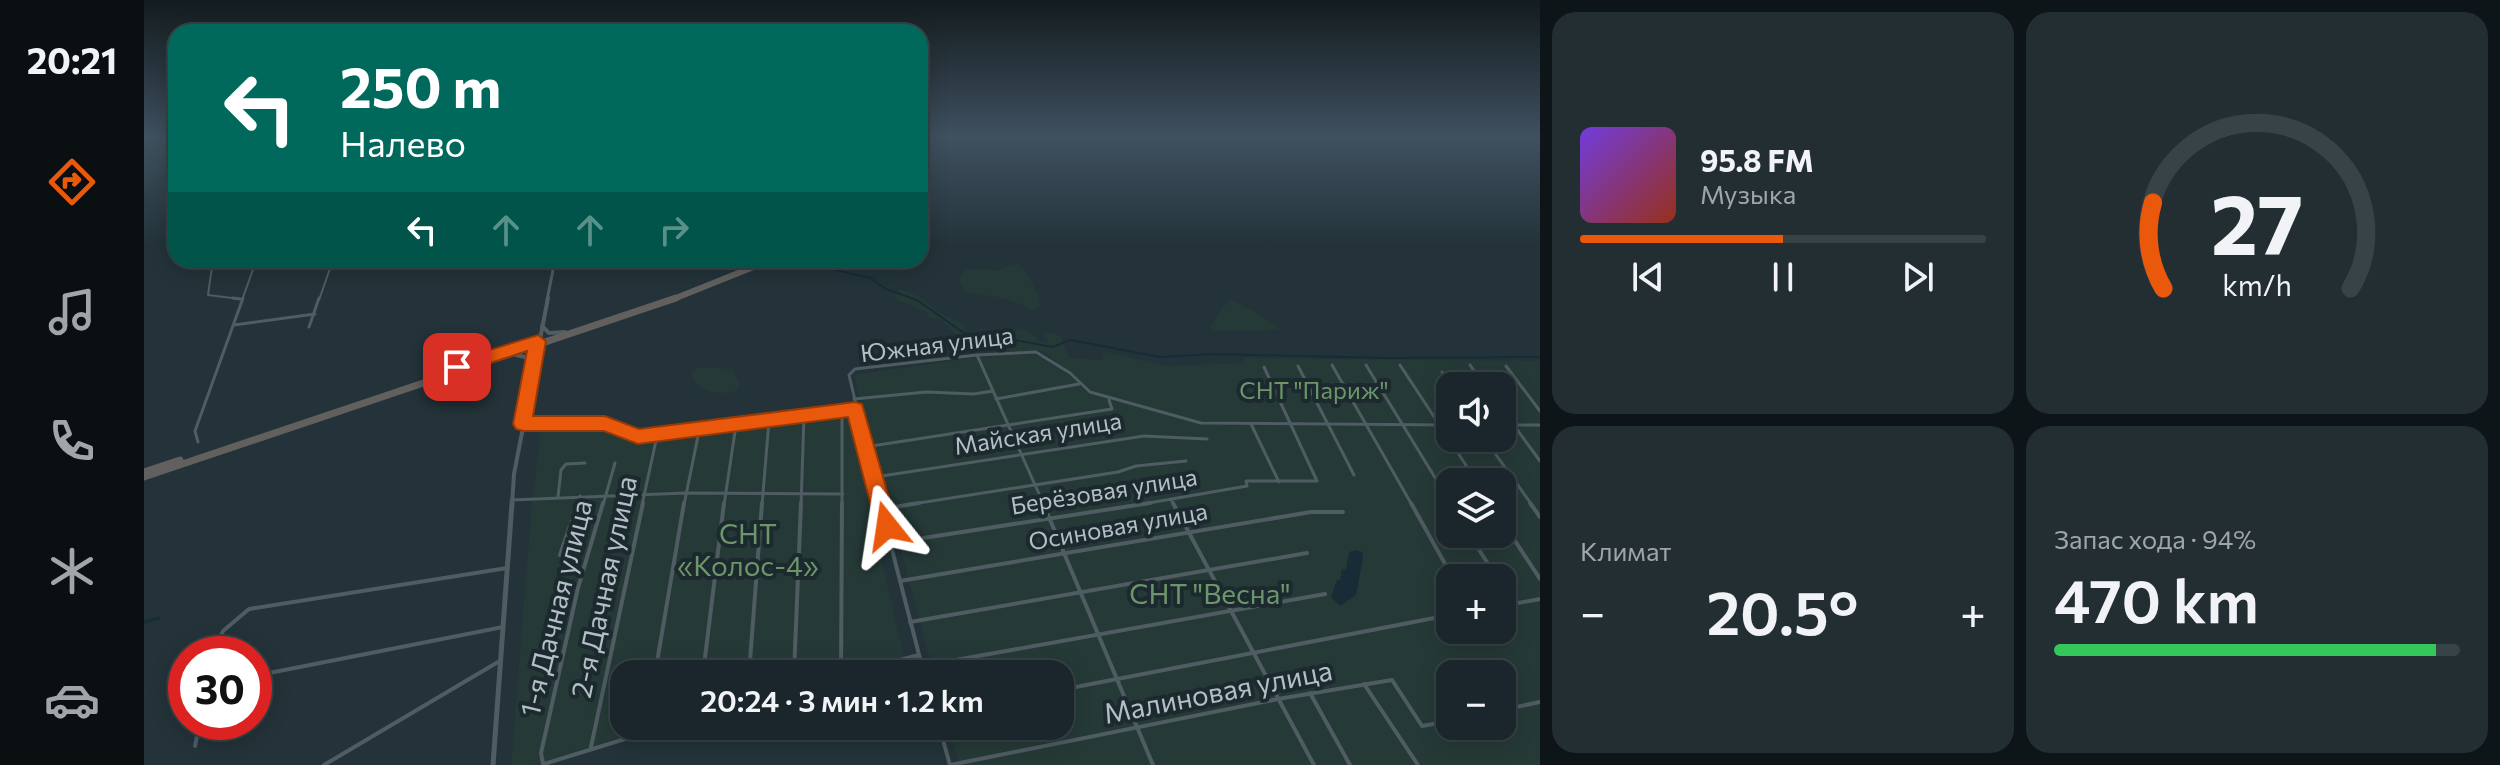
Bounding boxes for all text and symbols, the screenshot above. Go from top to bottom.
text: 20:21 [27,37,117,81]
text: 250 m [340,51,501,120]
icon: left [208,56,312,160]
text: Налево [340,120,466,164]
text: 95.8 FM [1700,141,1814,178]
icon: directions [44,154,100,210]
text: 27 [2211,170,2303,272]
text: Музыка [1700,178,1796,209]
icon: left [400,208,444,252]
icon: ahead [484,208,528,252]
icon: ahead [568,208,612,252]
icon: right [652,208,696,252]
icon: previous [1626,255,1670,299]
icon: pause [1761,255,1805,299]
icon: next [1896,255,1940,299]
text: km/h [2222,267,2292,302]
icon: music [44,284,100,340]
street label: Южная улица [859,320,1015,367]
pin [423,333,491,401]
icon: arrive [435,345,479,389]
map controls [1436,372,1516,740]
button: sound [1436,372,1516,452]
park label: СНТ "Париж" [1239,375,1389,404]
street label: Майская улица [952,405,1123,460]
icon: phone [44,413,100,469]
street label: Берёзовая улица [1008,461,1199,520]
button: layers [1436,468,1516,548]
street label: 2-я Дачная улица [563,473,643,701]
position arrow [845,484,929,568]
street label: 1-я Дачная улица [512,496,598,720]
street label: Осиновая улица [1026,496,1210,556]
park label: СНТ «Колос-4» [677,516,819,582]
text: Запас хода · 94% [2054,523,2256,554]
text: Климат [1580,535,1672,566]
icon: climate [44,543,100,599]
text: 470 km [2054,562,2259,635]
button: + [1436,564,1516,644]
text: 20.5° [1707,574,1859,647]
park label: СНТ "Весна" [1129,576,1291,610]
text: − [1580,584,1605,638]
text: + [1960,584,1986,638]
speed limit sign: 30 [168,636,272,740]
street label: Малиновая улица [1101,652,1335,730]
button: − [1436,660,1516,740]
icon: car [44,672,100,728]
text: 20:24 · 3 мин · 1.2 km [700,681,984,718]

